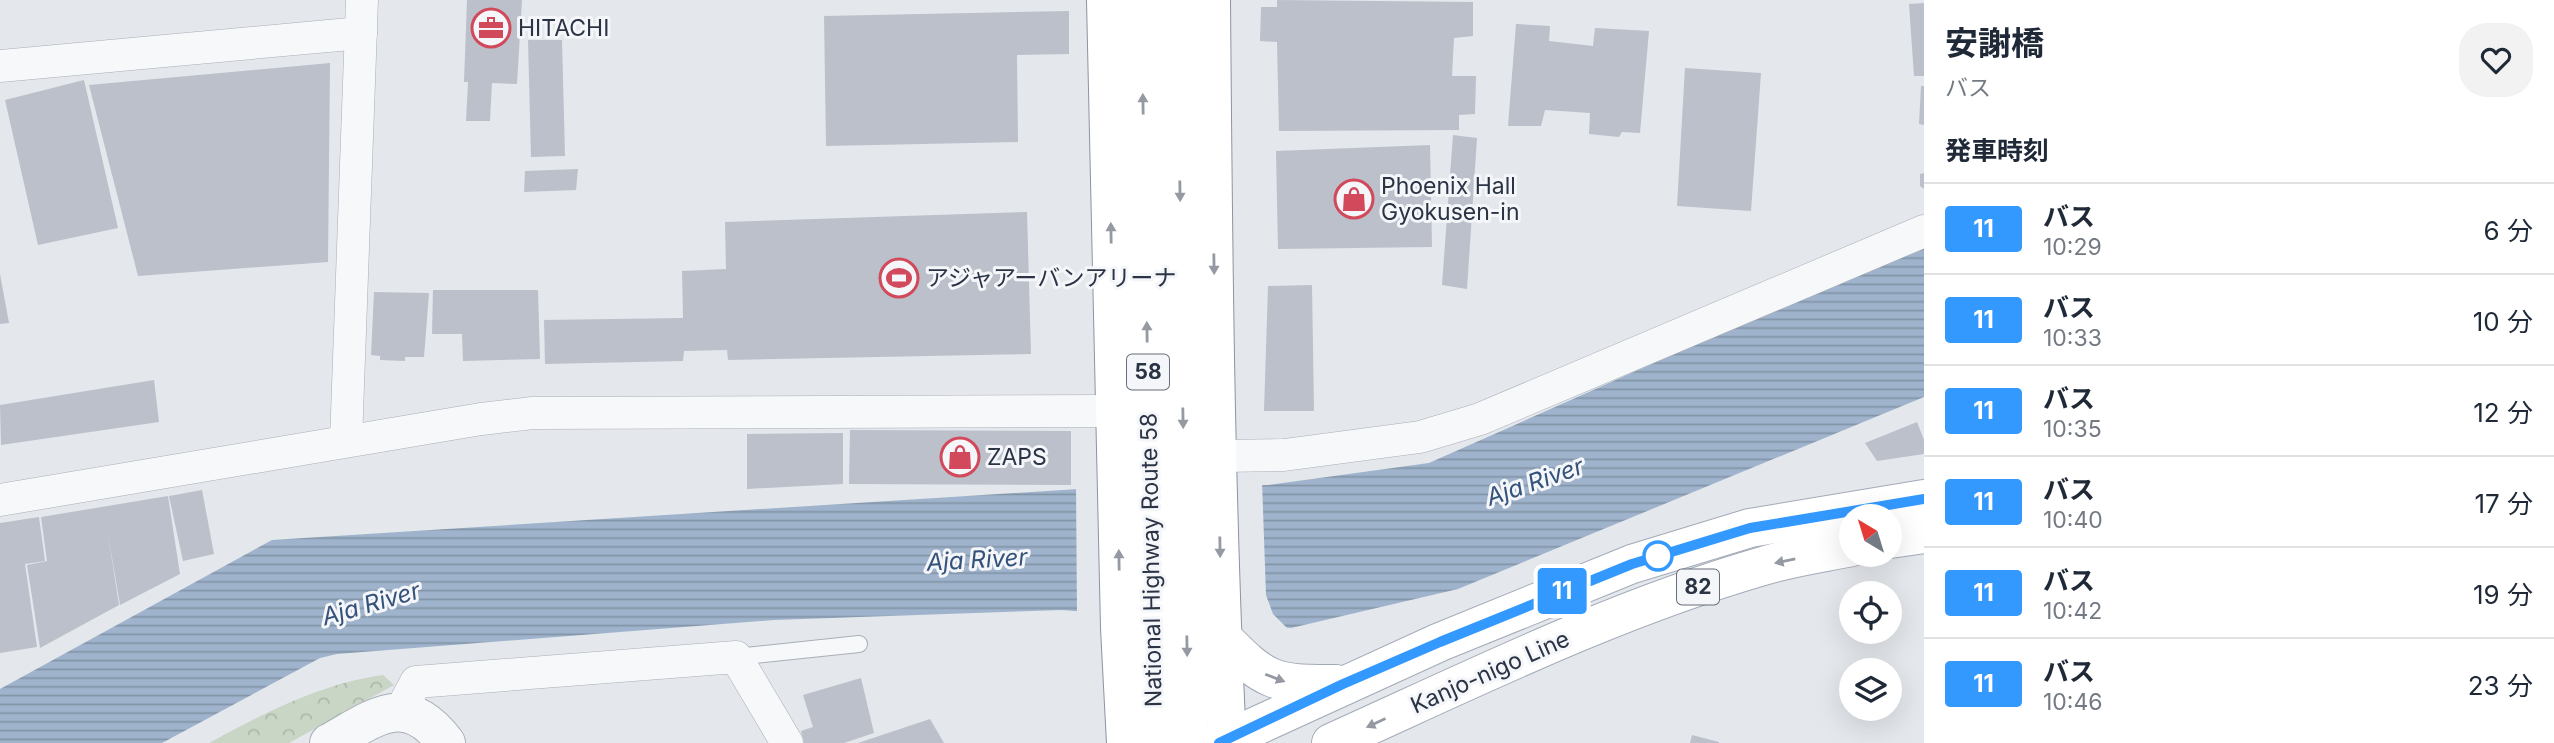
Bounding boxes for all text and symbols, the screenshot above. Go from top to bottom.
office icon: HITACHI [470,7,512,49]
place label: HITACHI [518,14,609,42]
text: 安謝橋 [1945,23,2044,63]
button: heart [2459,23,2533,97]
text: バス [1945,74,1991,102]
one-way arrow [1137,93,1149,115]
text: 発車時刻 [1945,135,2049,166]
place label: Phoenix Hall Gyokusen-in [1381,172,1520,226]
shop icon: Phoenix Hall Gyokusen-in [1333,178,1375,220]
one-way arrow [1174,180,1186,202]
text: バス [2043,201,2095,232]
text: 11 [1973,214,1994,243]
text: 6 分 [2484,215,2533,246]
one-way arrow [1105,222,1117,244]
text: 10:29 [2043,233,2102,261]
one-way arrow [1208,253,1219,275]
sports icon: アジャアーバンアリーナ [878,257,920,299]
place label: アジャアーバンアリーナ [926,264,1176,292]
text: バス [2043,292,2095,323]
text: 11 [1973,305,1994,334]
text: 10 分 [2473,306,2533,337]
one-way arrow [1141,321,1153,343]
text: 10:33 [2043,324,2102,352]
road number: 58 [1127,354,1169,390]
text: バス [2043,383,2095,414]
text: 11 [1973,396,1994,425]
text: 12 分 [2473,397,2533,428]
one-way arrow [1177,407,1189,429]
street label: National Highway Route 58 [1134,413,1168,707]
text: 10:35 [2043,415,2102,443]
shop icon: ZAPS [939,436,981,478]
place label: ZAPS [987,443,1047,471]
water label: Aja River [1481,451,1588,512]
text: バス [2043,474,2095,505]
text: 11 [1973,487,1994,516]
text: 17 分 [2474,488,2533,519]
north arrow [1839,504,1902,567]
map controls [1839,504,1902,721]
text: 10:40 [2043,506,2103,534]
one-way arrow [1214,537,1226,559]
unlabelled marker [1643,541,1673,571]
water label: Aja River [925,542,1029,577]
one-way arrow [1113,548,1124,570]
one-way arrow [1774,556,1796,567]
text: バス [2043,565,2095,596]
line badge: 11 [1530,568,1594,614]
road number: 82 [1677,570,1719,604]
water label: Aja River [317,575,424,632]
text: 11 [1552,576,1572,605]
text: 11 [1973,578,1994,607]
text: 19 分 [2473,579,2533,610]
button: locate [1839,581,1902,644]
text: 10:42 [2043,597,2102,625]
street label: Kanjo-nigo Line [1406,624,1574,720]
one-way arrow [1181,635,1193,657]
text: バス [2043,656,2095,687]
button: layers [1839,658,1902,721]
text: 11 [1973,669,1994,698]
text: 23 分 [2468,670,2533,701]
one-way arrow [1264,673,1285,684]
text: 10:46 [2043,688,2103,716]
one-way arrow [1366,717,1386,728]

